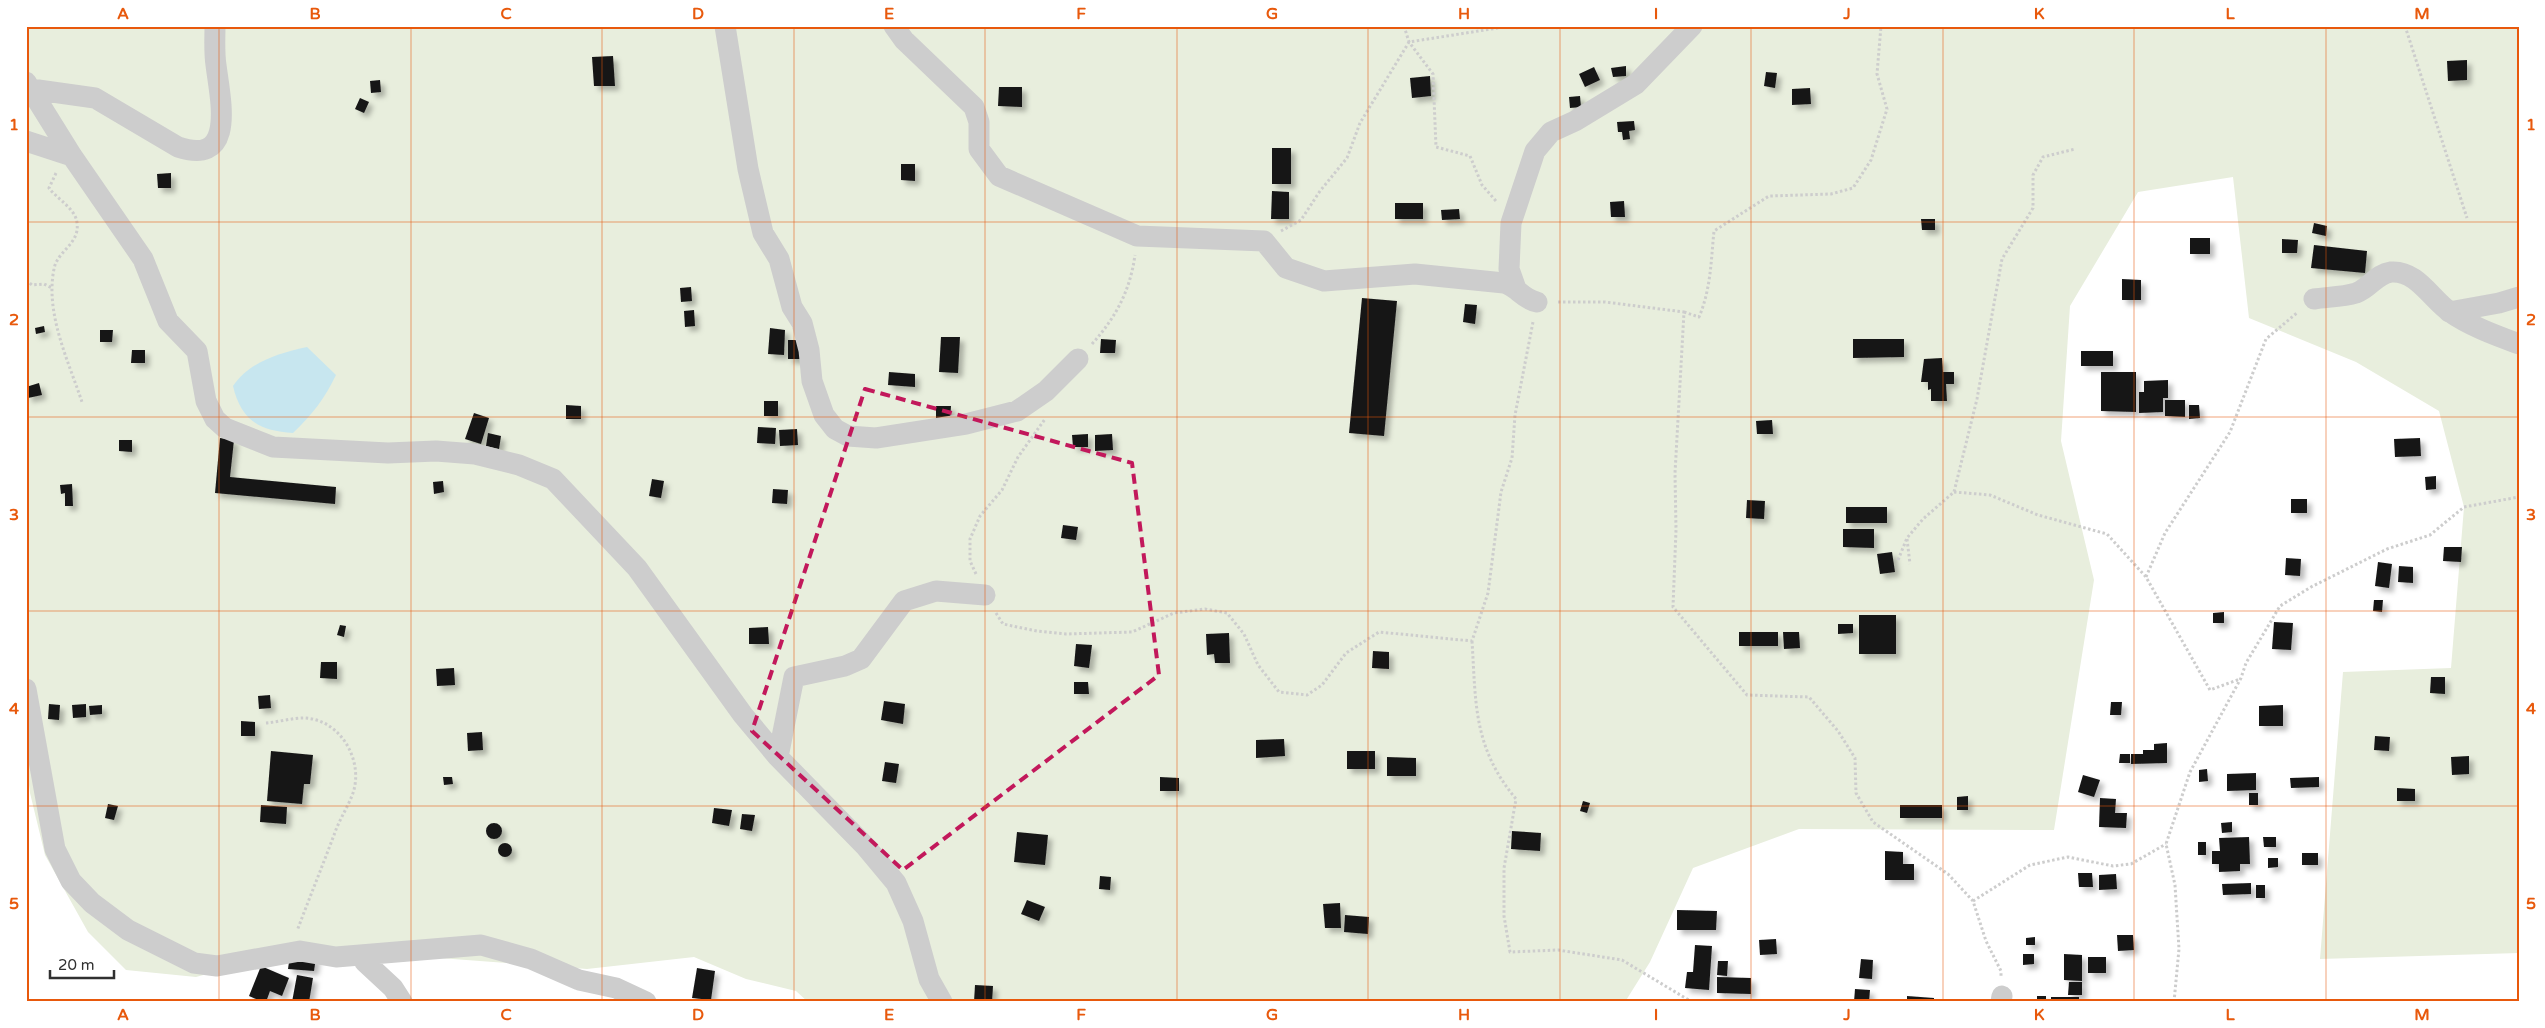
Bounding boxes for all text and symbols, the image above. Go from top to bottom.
text: A [117,4,129,24]
text: B [309,4,321,24]
text: C [500,4,512,24]
text: D [692,4,704,24]
text: E [884,4,894,24]
text: F [1076,4,1086,24]
text: G [1266,4,1278,24]
text: H [1458,4,1470,24]
text: I [1654,4,1658,24]
text: J [1842,4,1851,24]
text: K [2034,4,2045,24]
text: L [2225,4,2235,24]
text: M [2414,4,2430,24]
text: 1 [9,115,19,135]
text: 1 [2526,115,2536,135]
text: 2 [9,310,19,330]
text: 2 [2526,310,2536,330]
text: 3 [9,505,19,525]
text: 3 [2526,505,2536,525]
text: 4 [9,699,19,719]
text: 4 [2526,699,2536,719]
text: 5 [9,894,19,914]
text: 5 [2526,894,2536,914]
scale bar [50,948,114,980]
text: 20 m [58,956,95,974]
text: A [117,1005,129,1025]
text: B [309,1005,321,1025]
text: C [500,1005,512,1025]
text: D [692,1005,704,1025]
text: E [884,1005,894,1025]
text: F [1076,1005,1086,1025]
text: G [1266,1005,1278,1025]
text: H [1458,1005,1470,1025]
text: I [1654,1005,1658,1025]
text: J [1842,1005,1851,1025]
text: K [2034,1005,2045,1025]
text: L [2225,1005,2235,1025]
text: M [2414,1005,2430,1025]

